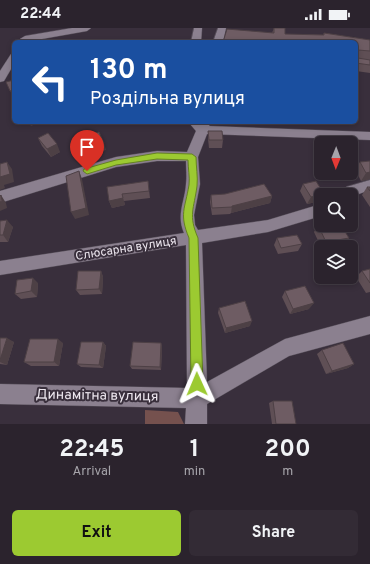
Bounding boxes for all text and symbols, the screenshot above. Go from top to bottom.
text: 22:44 [20,5,61,24]
text: 130 m [90,53,168,89]
icon: left [24,56,76,108]
text: Роздільна вулиця [90,88,245,111]
pin [70,130,104,171]
icon: arrive [76,136,98,158]
north arrow [314,136,358,180]
map controls [314,136,358,284]
button: search [314,188,358,232]
street label: Слюсарна вулиця [74,233,178,265]
button: layers [314,240,358,284]
position arrow [176,363,218,405]
street label: Динамітна вулиця [35,386,159,406]
text: 22:45 [59,435,124,465]
text: 1 [190,435,199,465]
text: 200 [264,435,311,465]
text: Arrival [72,464,111,480]
text: min [184,464,205,480]
text: m [282,464,293,480]
button: Exit [12,510,181,556]
button: Share [189,510,358,556]

